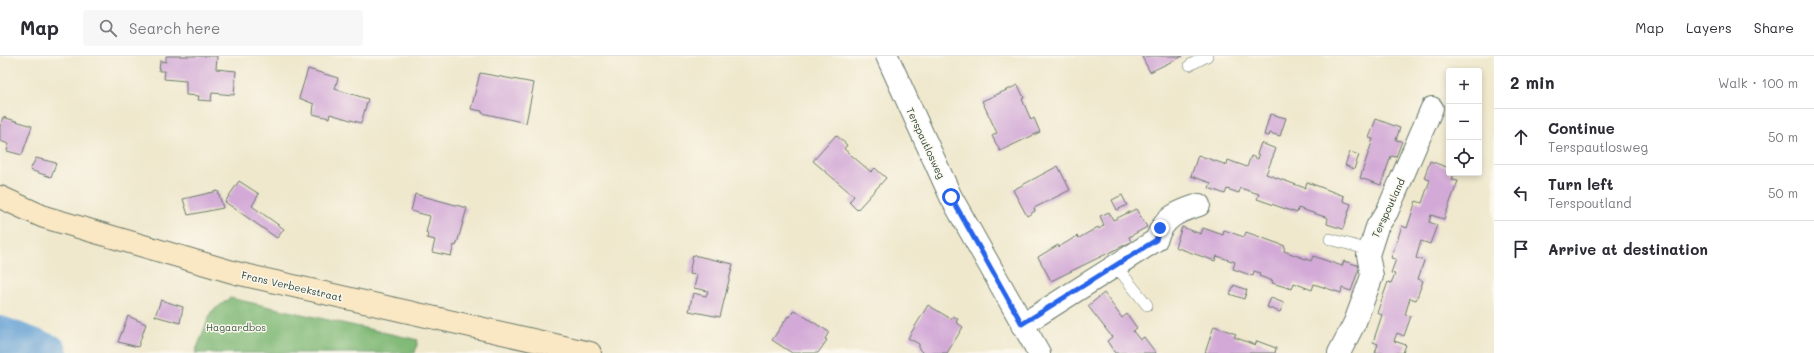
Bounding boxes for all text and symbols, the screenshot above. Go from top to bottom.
search box [83,10,363,46]
text: Map [20,15,59,40]
icon: search [97,17,119,39]
text: Search here [129,18,220,38]
text: Map [1635,18,1664,37]
text: Layers [1686,18,1732,37]
text: Share [1754,18,1794,37]
map controls [1446,68,1482,176]
button: + [1446,68,1482,104]
text: 2 min [1510,71,1555,93]
text: Walk · 100 m [1718,74,1798,91]
button: − [1446,104,1482,140]
street label: Terspautlosweg [903,105,949,181]
text: Continue [1548,118,1615,138]
icon: ahead [1510,126,1532,148]
text: 50 m [1768,128,1798,145]
text: Terspautlosweg [1548,138,1648,155]
button: locate [1446,140,1482,176]
text: Turn left [1548,174,1613,194]
street label: Terspoutland [1368,176,1408,240]
icon: left [1510,182,1532,204]
text: 50 m [1768,184,1798,201]
route start [942,188,960,206]
text: Terspoutland [1548,194,1632,211]
route end [1151,219,1169,237]
icon: arrive [1510,238,1532,260]
text: Arrive at destination [1548,239,1708,259]
street label: Frans Verbeekstraat [240,268,344,304]
park label: Hagaardbos [206,320,266,334]

